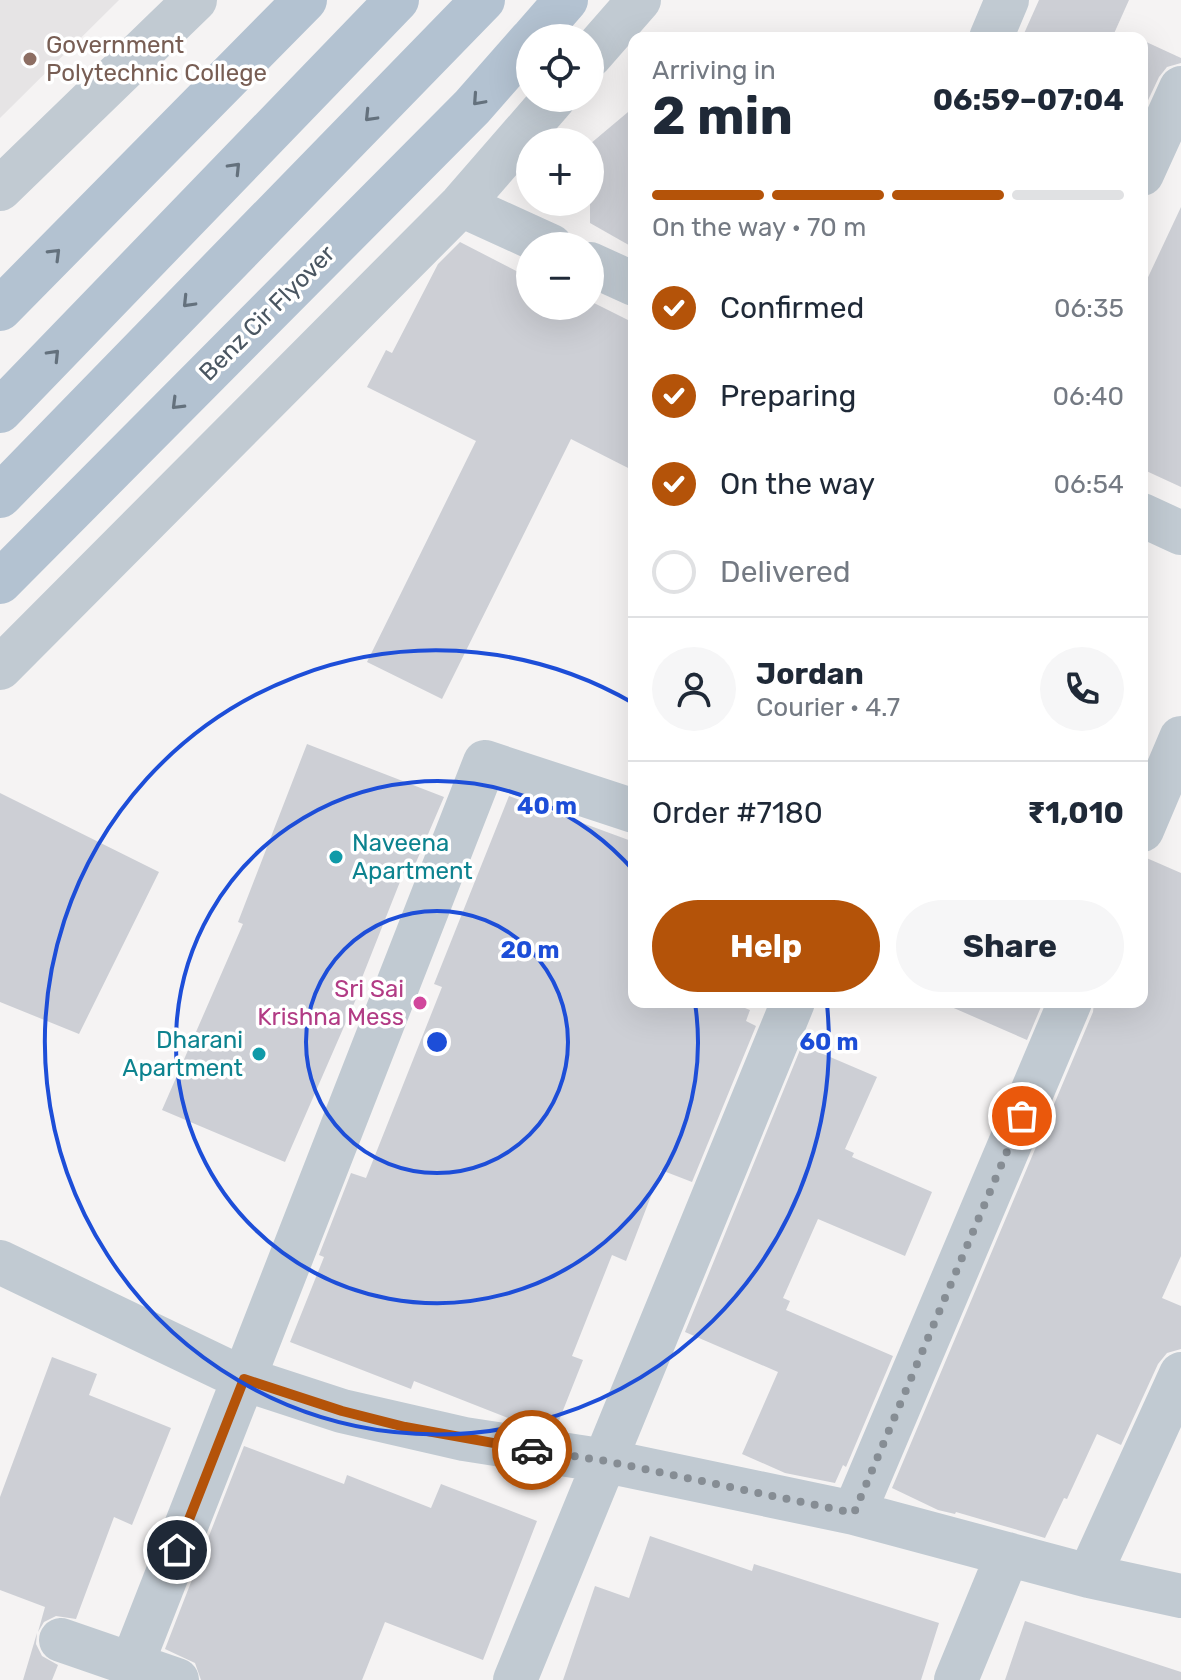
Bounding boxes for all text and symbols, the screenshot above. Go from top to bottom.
map controls [516,24,604,320]
button: locate [516,24,604,112]
place label: Government Polytechnic College [46,31,267,87]
marker: Government Polytechnic College [21,50,39,68]
text: Arriving in [652,55,776,86]
text: 06:59–07:04 [933,82,1124,118]
text: 2 min [652,85,793,147]
one-way arrow [474,90,488,105]
one-way arrow [365,107,379,121]
button: + [516,128,604,216]
one-way arrow [226,163,240,177]
text: On the way · 70 m [652,212,866,243]
button: − [516,232,604,320]
street label: Benz Cir Flyover [194,240,340,386]
one-way arrow [46,249,60,263]
icon: check [652,286,696,330]
text: Confirmed [720,290,864,326]
one-way arrow [183,293,198,307]
text: 06:35 [1054,293,1124,324]
one-way arrow [45,350,60,364]
icon: check [652,374,696,418]
text: Preparing [720,378,856,414]
text: 06:40 [1052,381,1124,412]
one-way arrow [172,395,186,409]
icon: check [652,462,696,506]
text: On the way [720,466,875,502]
text: 06:54 [1054,469,1124,500]
text: Delivered [720,554,851,590]
button: person [652,647,736,731]
button: phone [1040,647,1124,731]
text: Jordan [756,656,864,692]
text: Courier · 4.7 [756,692,900,723]
text: 40 m [517,792,577,820]
text: Order #7180 [652,795,823,831]
text: ₹1,010 [1027,795,1124,831]
place label: Naveena Apartment [352,829,473,885]
marker: Naveena Apartment [327,848,345,866]
button: Help [652,900,880,992]
button: Share [896,900,1124,992]
text: 20 m [500,936,560,964]
place label: Sri Sai Krishna Mess [257,975,404,1031]
marker: Sri Sai Krishna Mess [411,994,429,1012]
place label: Dharani Apartment [122,1026,243,1082]
centre of rings [423,1028,451,1056]
text: 60 m [799,1028,859,1056]
marker: Dharani Apartment [250,1045,268,1063]
pin [988,1082,1056,1150]
icon: bag [1000,1094,1044,1138]
courier [492,1410,572,1490]
icon: car [510,1428,554,1472]
pin [143,1516,211,1584]
icon: home [155,1528,199,1572]

